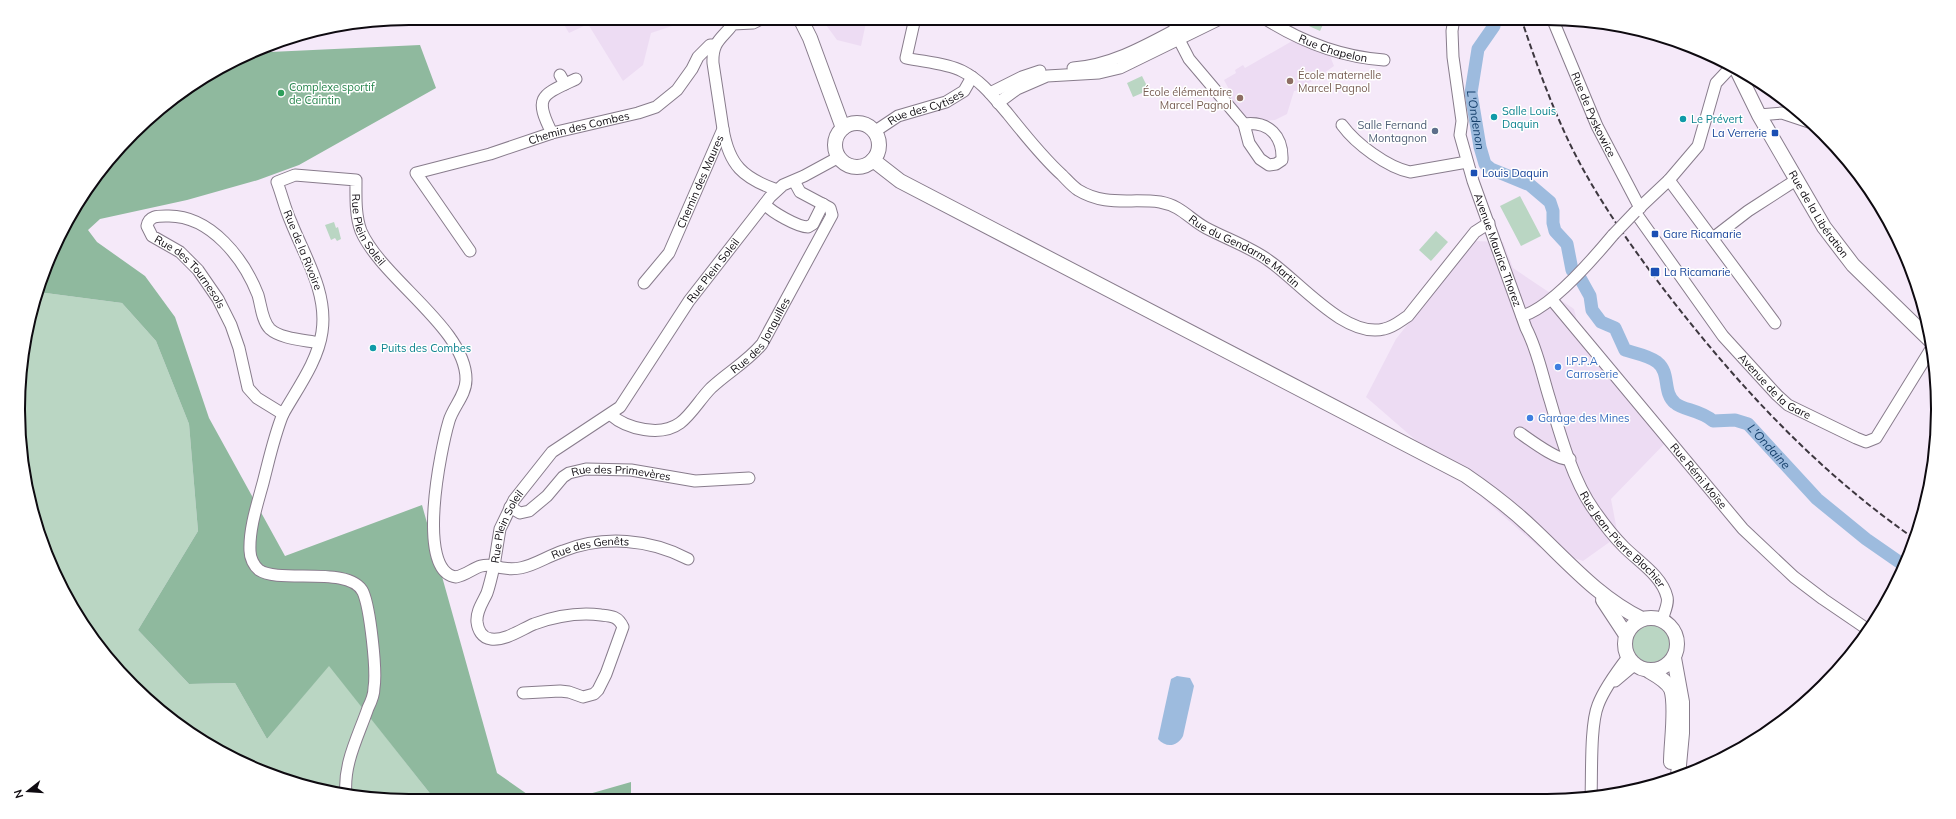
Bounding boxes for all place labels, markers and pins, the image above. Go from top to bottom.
place label: École maternelle Marcel Pagnol [1298,68,1381,95]
marker: École maternelle Marcel Pagnol [1285,76,1295,86]
place label: Complexe sportif de Caintin [289,80,375,107]
place label: École élémentaire Marcel Pagnol [1143,85,1232,112]
marker: Complexe sportif de Caintin [276,88,286,98]
marker: École élémentaire Marcel Pagnol [1235,93,1245,103]
place label: Salle Louis Daquin [1502,104,1556,131]
marker: Salle Louis Daquin [1489,112,1499,122]
place label: Le Prévert [1691,112,1743,126]
marker: Le Prévert [1678,114,1688,124]
place label: Salle Fernand Montagnon [1357,118,1427,145]
marker: Salle Fernand Montagnon [1430,126,1440,136]
place label: La Verrerie [1712,126,1767,140]
marker: La Verrerie [1770,128,1780,138]
place label: Louis Daquin [1482,166,1548,180]
marker: Louis Daquin [1469,168,1479,178]
place label: Gare Ricamarie [1663,227,1742,241]
marker: Gare Ricamarie [1650,229,1660,239]
place label: La Ricamarie [1664,265,1731,279]
marker: La Ricamarie [1649,266,1661,278]
place label: Puits des Combes [381,341,471,355]
marker: Puits des Combes [368,343,378,353]
place label: I.P.P.A Carroserie [1566,354,1618,381]
marker: I.P.P.A Carroserie [1553,362,1563,372]
place label: Garage des Mines [1538,411,1630,425]
marker: Garage des Mines [1525,413,1535,423]

